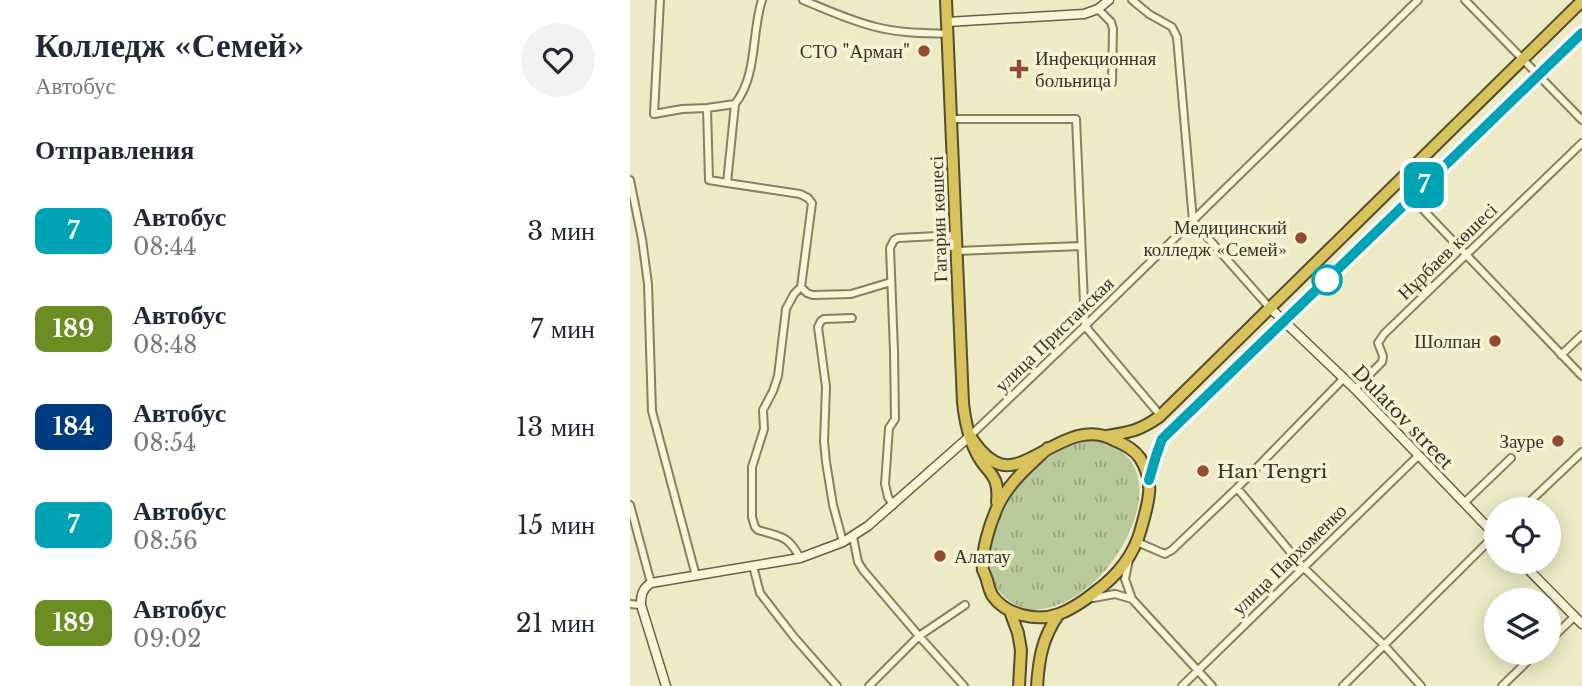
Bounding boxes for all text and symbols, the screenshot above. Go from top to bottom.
button: heart [521,23,595,97]
text: Колледж «Семей» [35,25,304,66]
place label: СТО "Арман" [800,40,910,63]
marker: СТО "Арман" [916,43,932,59]
place label: Инфекционная больница [1035,47,1156,92]
marker: Инфекционная больница [1009,59,1029,79]
text: Автобус [35,72,116,100]
text: Отправления [35,134,194,166]
street label: Гагарин көшесі [925,155,952,283]
line badge: 7 [1401,162,1447,208]
text: 7 [1418,170,1430,199]
street label: Нұрбаев көшесі [1393,198,1502,305]
text: Автобус [133,201,226,233]
text: 3 мин [527,215,595,247]
text: 7 [67,216,80,245]
place label: Медицинский колледж «Семей» [1144,216,1287,261]
marker: Медицинский колледж «Семей» [1293,230,1309,246]
text: 08:44 [133,233,197,261]
unlabelled marker [1312,265,1342,295]
street label: улица Пристанская [990,272,1119,397]
text: Автобус [133,299,226,331]
text: 7 мин [530,313,595,345]
text: 189 [53,314,94,343]
place label: Шолпан [1414,330,1481,353]
text: 08:48 [133,331,197,359]
marker: Шолпан [1487,333,1503,349]
street label: Dulatov street [1347,361,1459,475]
text: Автобус [133,397,226,429]
text: 13 мин [516,411,595,443]
text: 184 [53,412,94,441]
text: 08:54 [133,429,196,457]
place label: Зауре [1500,430,1544,453]
marker: Зауре [1550,433,1566,449]
place label: Han Tengri [1217,460,1328,483]
marker: Han Tengri [1195,463,1211,479]
text: Автобус [133,495,226,527]
map controls [1484,497,1561,665]
button: locate [1484,497,1561,574]
street label: улица Пархоменко [1227,499,1351,620]
text: 15 мин [517,509,595,541]
text: 7 [67,510,80,539]
text: 08:56 [133,527,198,555]
place label: Алатау [954,545,1011,568]
marker: Алатау [932,548,948,564]
button: layers [1484,588,1561,665]
text: Автобус [133,593,226,625]
text: 21 мин [516,607,595,639]
text: 189 [53,608,94,637]
text: 09:02 [133,625,201,653]

